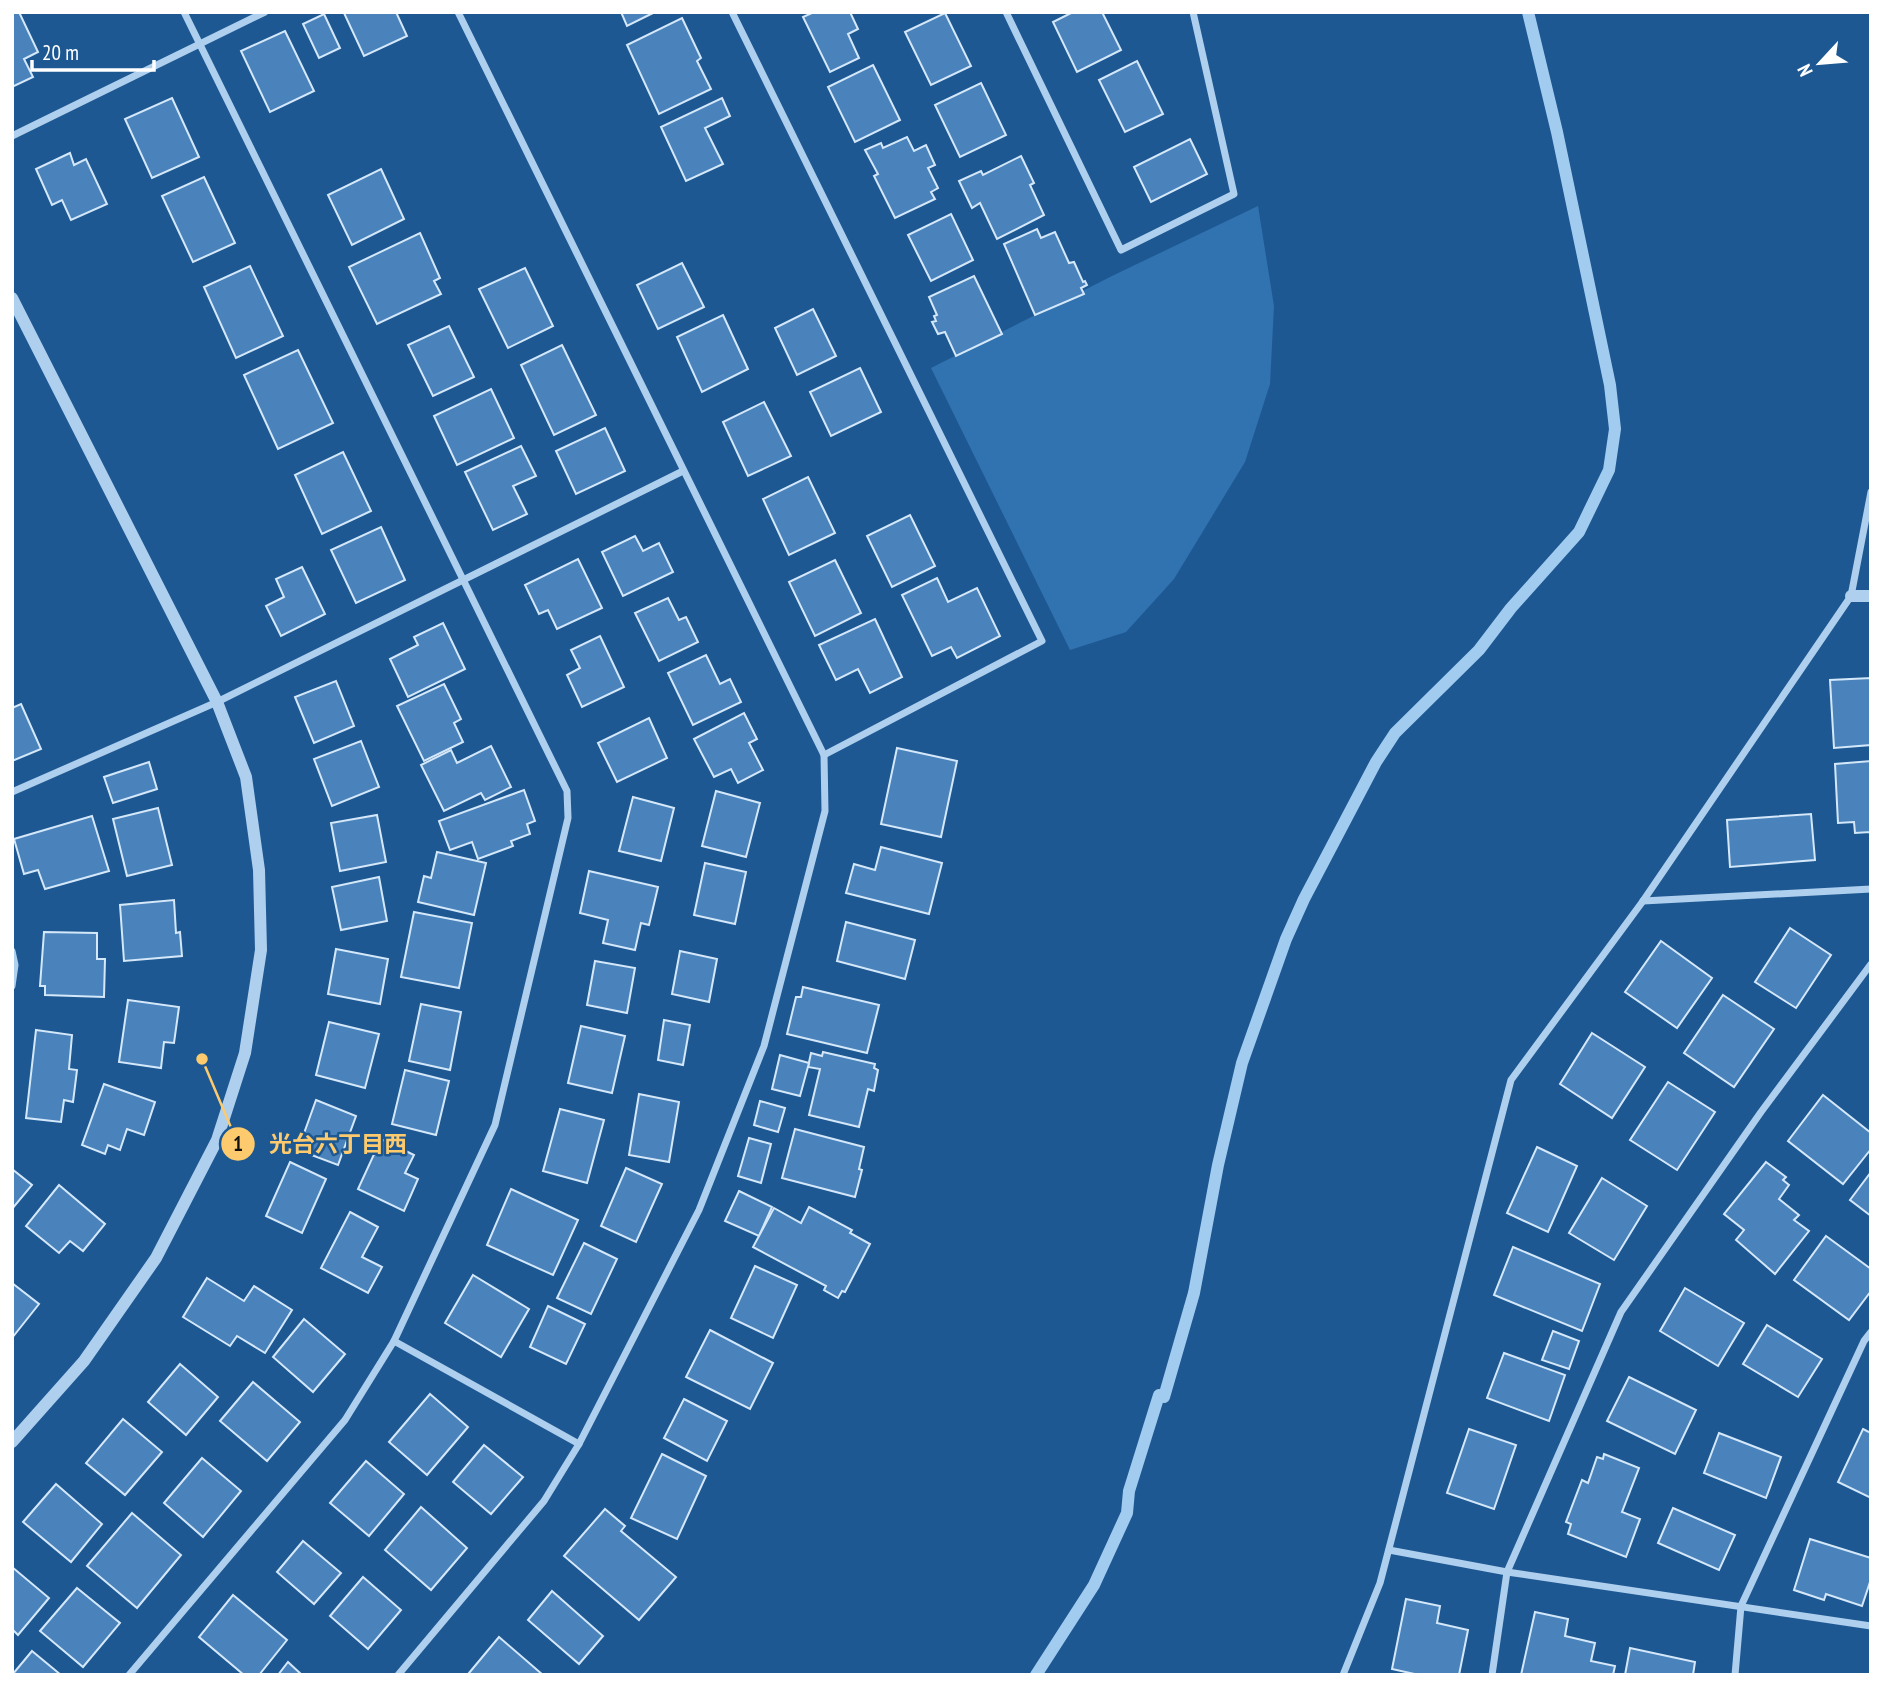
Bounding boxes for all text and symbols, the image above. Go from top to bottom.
scale bar [32,28,154,72]
north arrow [1785,28,1855,98]
text: 20 m [42,39,79,66]
text: N [1792,61,1818,80]
callout: 光台六丁目西 [220,1122,421,1166]
text: 光台六丁目西 [269,1129,407,1158]
text: 1 [233,1130,243,1157]

